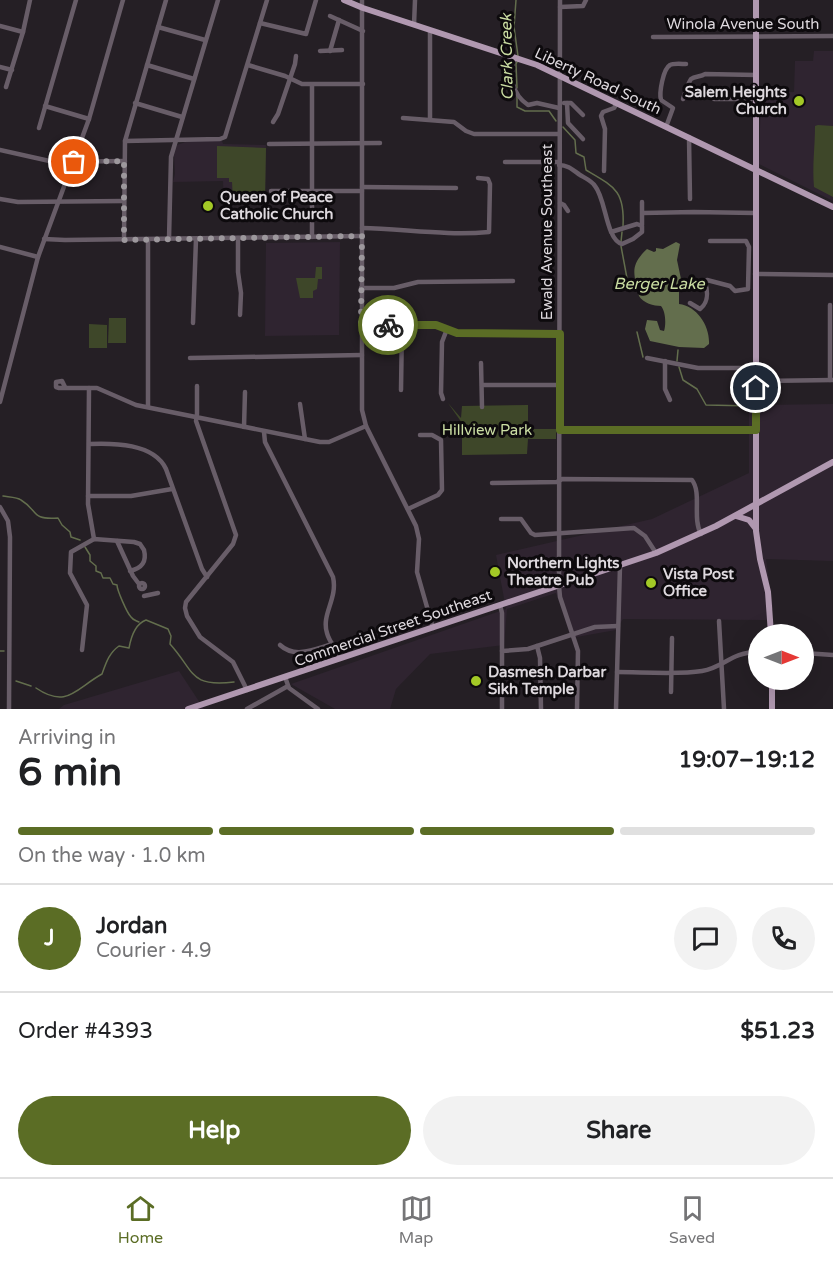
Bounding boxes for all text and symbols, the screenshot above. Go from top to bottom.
water label: Clark Creek [496,12,518,101]
street label: Winola Avenue South [666,15,820,33]
street label: Liberty Road South [532,44,664,118]
place label: Salem Heights Church [685,83,787,118]
marker: Salem Heights Church [792,94,806,108]
pin [48,136,99,187]
street label: Ewald Avenue Southeast [538,144,556,320]
icon: bag [57,145,90,178]
place label: Queen of Peace Catholic Church [220,188,334,223]
marker: Queen of Peace Catholic Church [201,199,215,213]
water label: Berger Lake [613,274,706,294]
courier [358,295,418,355]
icon: bike [372,309,405,342]
pin [730,362,781,413]
icon: home [739,371,772,404]
park label: Hillview Park [442,421,532,439]
place label: Northern Lights Theatre Pub [506,554,620,589]
marker: Northern Lights Theatre Pub [488,565,502,579]
place label: Vista Post Office [663,565,734,600]
marker: Vista Post Office [644,576,658,590]
street label: Commercial Street Southeast [292,586,494,670]
north arrow [748,624,814,690]
map controls [748,624,814,690]
place label: Dasmesh Darbar Sikh Temple [488,663,606,699]
marker: Dasmesh Darbar Sikh Temple [469,674,483,688]
text: Arriving in [18,726,116,750]
text: 19:07–19:12 [678,747,815,773]
text: 6 min [18,749,122,796]
text: On the way · 1.0 km [18,844,206,868]
button: chat [674,907,737,970]
button: phone [752,907,815,970]
text: Jordan [96,913,167,939]
text: J [44,925,55,951]
text: Courier · 4.9 [96,939,211,963]
text: Order #4393 [18,1018,153,1044]
text: $51.23 [740,1018,815,1044]
button: Help [18,1096,411,1165]
button: Share [423,1096,815,1165]
tab: Home [118,1192,163,1248]
tab: Map [399,1192,433,1248]
tab: Saved [669,1192,715,1248]

